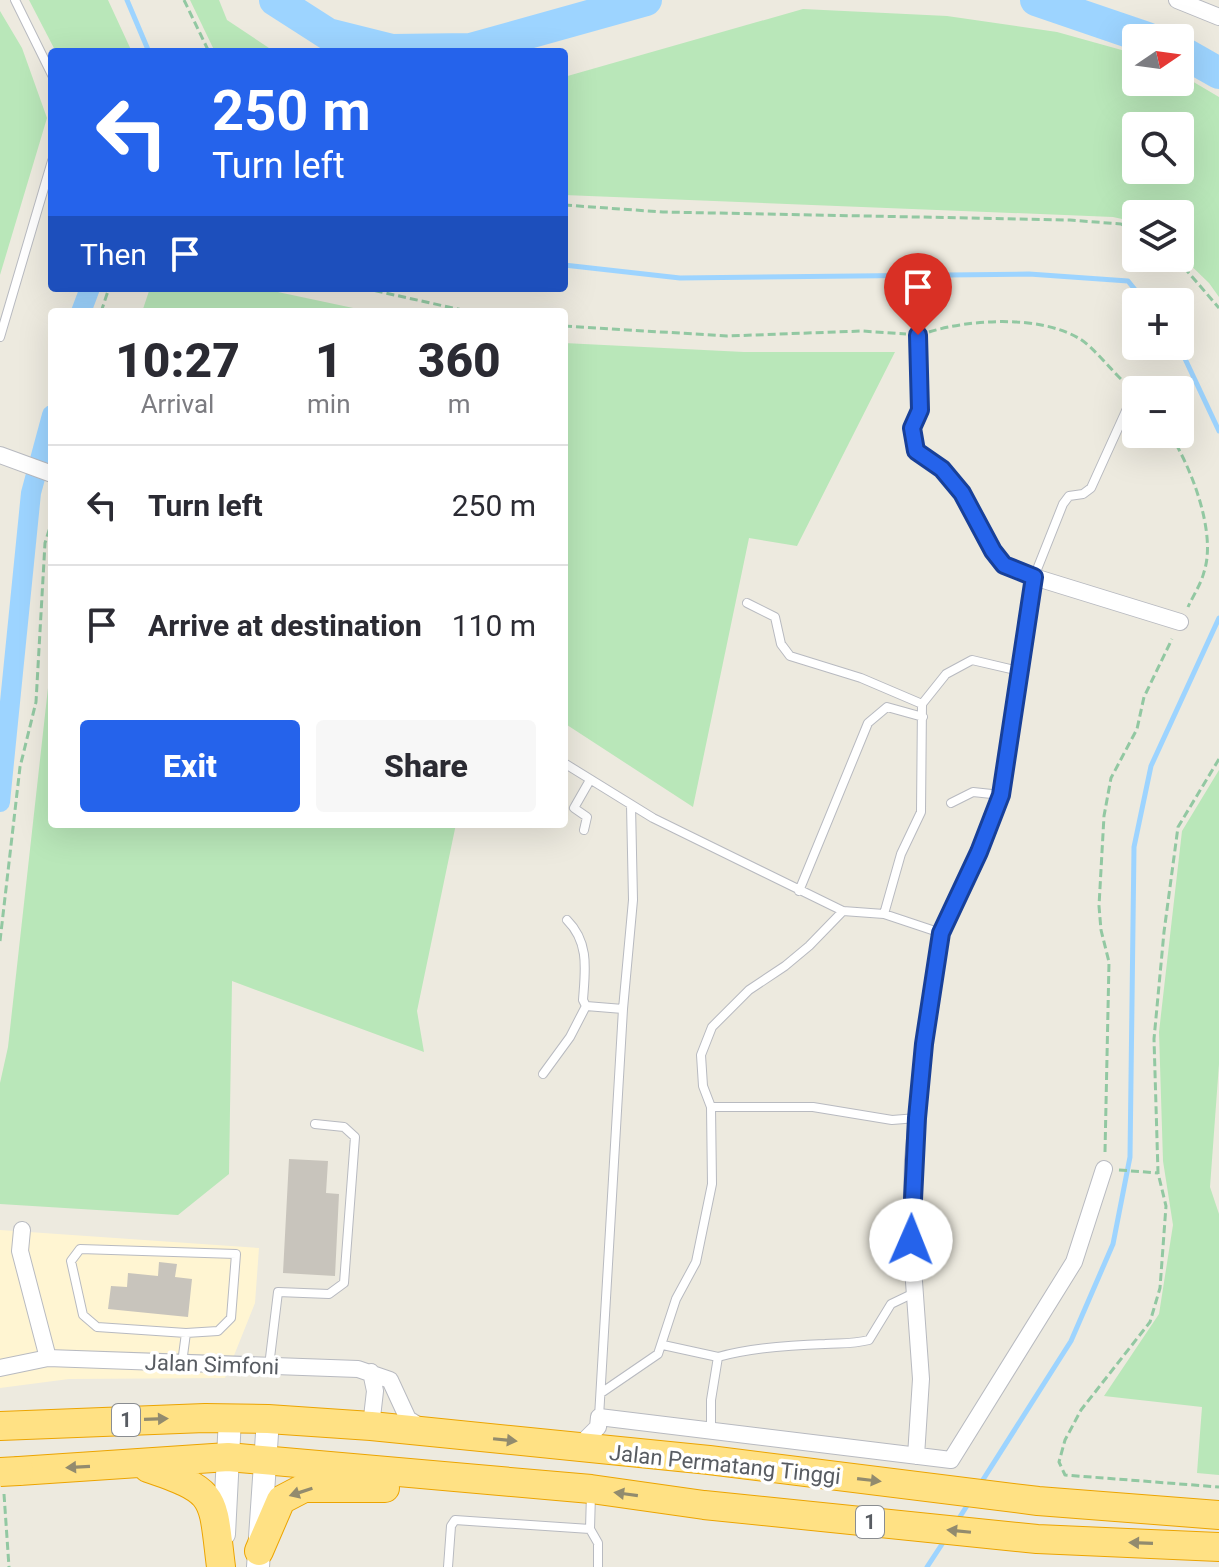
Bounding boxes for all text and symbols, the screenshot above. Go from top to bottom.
north arrow [1122,24,1194,96]
map controls [1122,24,1194,448]
text: 250 m [212,78,371,144]
icon: left [80,80,184,184]
button: search [1122,112,1194,184]
text: Turn left [212,145,345,187]
button: layers [1122,200,1194,272]
icon: arrive [163,232,207,276]
text: Then [80,237,147,272]
pin [884,253,952,335]
icon: arrive [896,265,940,309]
button: + [1122,288,1194,360]
text: 10:27 [115,332,240,389]
text: 1 [315,332,343,389]
text: 360 [418,332,501,389]
button: − [1122,376,1194,448]
text: Arrival [141,389,214,419]
text: min [307,389,351,419]
text: m [448,389,471,419]
icon: left [80,483,124,527]
text: Turn left [148,488,263,523]
text: 250 m [452,488,536,523]
icon: arrive [80,603,124,647]
text: Arrive at destination [148,608,422,643]
text: 110 m [452,608,536,643]
button: Exit [80,720,300,812]
button: Share [316,720,536,812]
position arrow [869,1198,953,1282]
street label: Jalan Simfoni [144,1350,280,1379]
road number: 1 [112,1404,140,1436]
one-way arrow [144,1413,169,1426]
one-way arrow [493,1434,518,1447]
street label: Jalan Permatang Tinggi [608,1440,842,1489]
one-way arrow [65,1461,90,1474]
one-way arrow [857,1474,882,1487]
one-way arrow [289,1486,313,1499]
one-way arrow [614,1487,639,1500]
road number: 1 [856,1506,884,1538]
one-way arrow [946,1524,971,1537]
one-way arrow [1128,1537,1153,1550]

